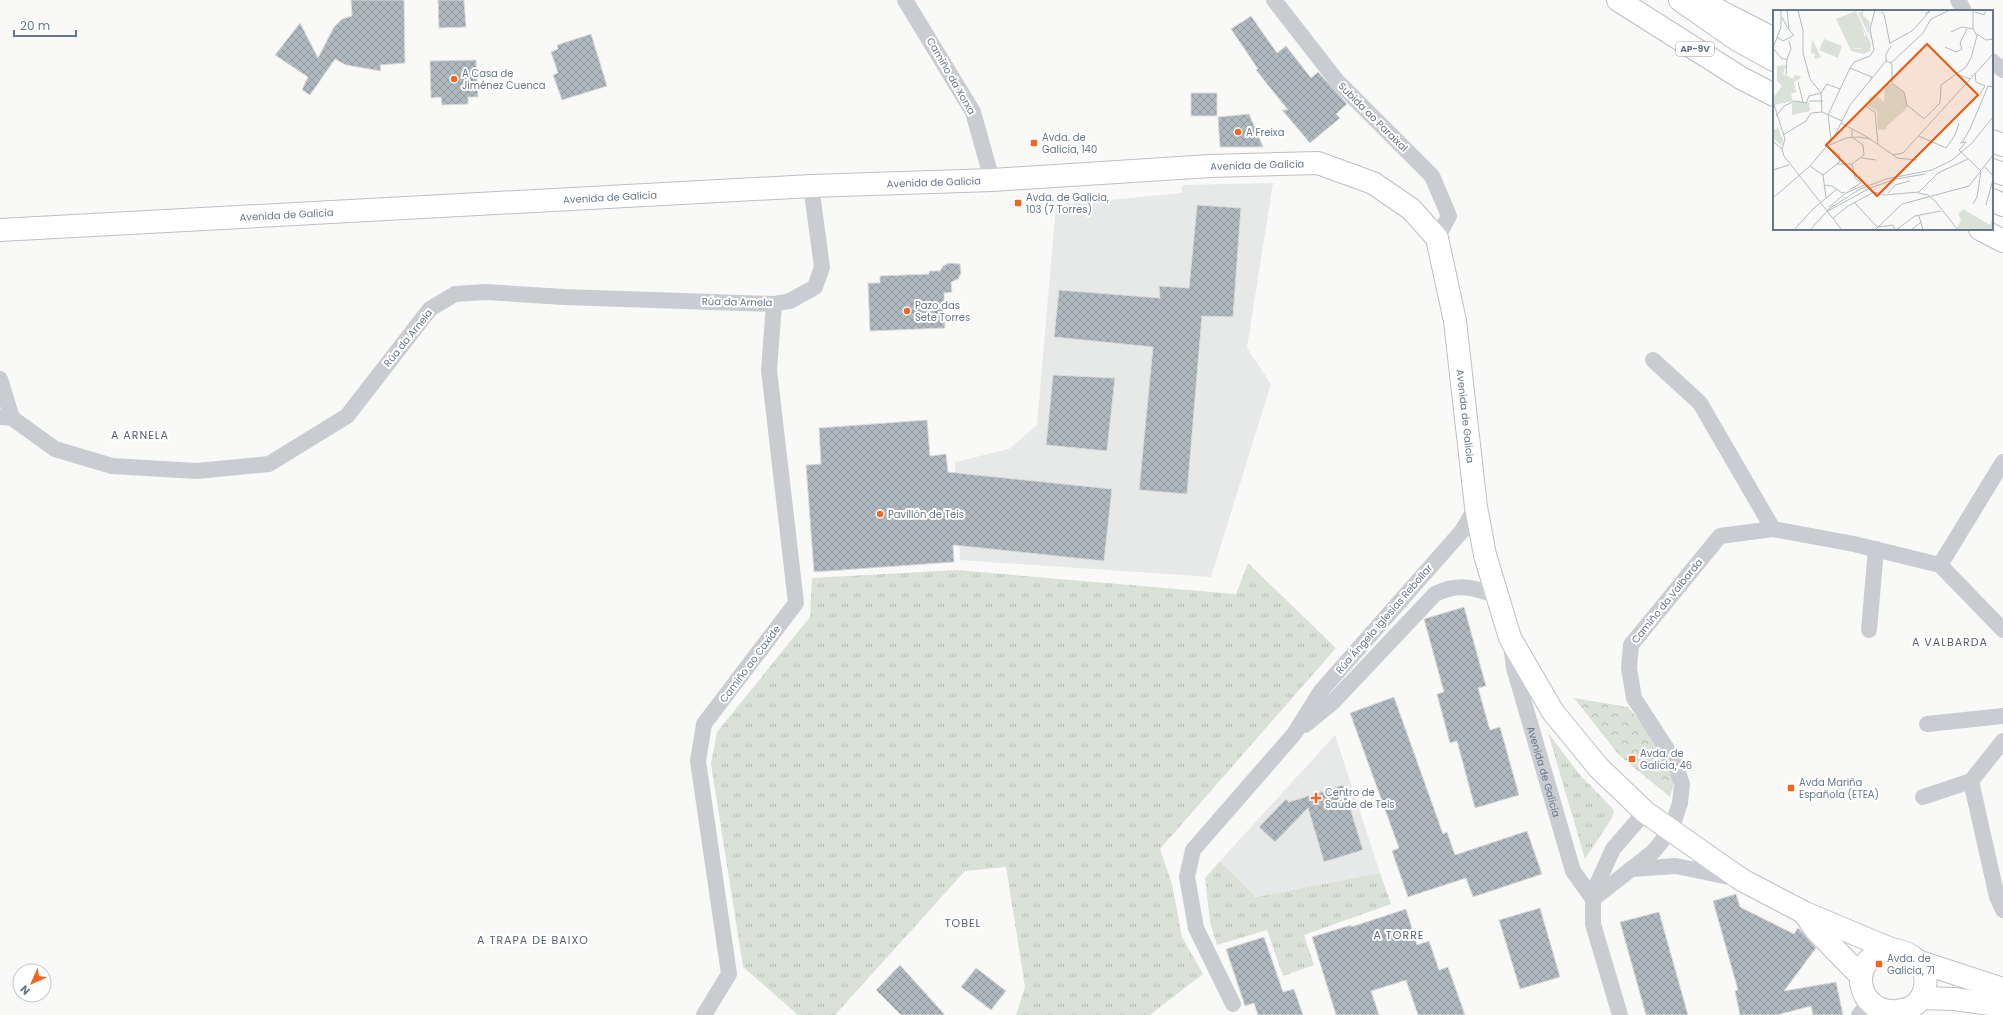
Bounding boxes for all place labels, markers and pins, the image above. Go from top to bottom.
place label: A Casa de Jiménez Cuenca [462,66,546,93]
marker: A Casa de Jiménez Cuenca [449,74,459,84]
place label: A Freixa [1246,125,1284,140]
marker: A Freixa [1233,127,1243,137]
place label: Avda. de Galicia, 140 [1042,130,1097,157]
marker: Avda. de Galicia, 140 [1029,138,1039,148]
place label: Avda. de Galicia, 103 (7 Torres) [1026,190,1109,217]
marker: Avda. de Galicia, 103 (7 Torres) [1013,198,1023,208]
place label: Pazo das Sete Torres [915,298,970,325]
marker: Pazo das Sete Torres [902,306,912,316]
place label: Pavillón de Teis [888,507,964,522]
marker: Pavillón de Teis [875,509,885,519]
place label: Avda. de Galicia, 46 [1640,746,1692,773]
marker: Avda. de Galicia, 46 [1627,754,1637,764]
place label: Avda Mariña Española (ETEA) [1799,775,1879,802]
marker: Avda Mariña Española (ETEA) [1786,783,1796,793]
place label: Centro de Saúde de Teis [1325,785,1395,812]
marker: Centro de Saúde de Teis [1310,792,1322,804]
place label: Avda. de Galicia, 71 [1887,951,1935,978]
marker: Avda. de Galicia, 71 [1874,959,1884,969]

